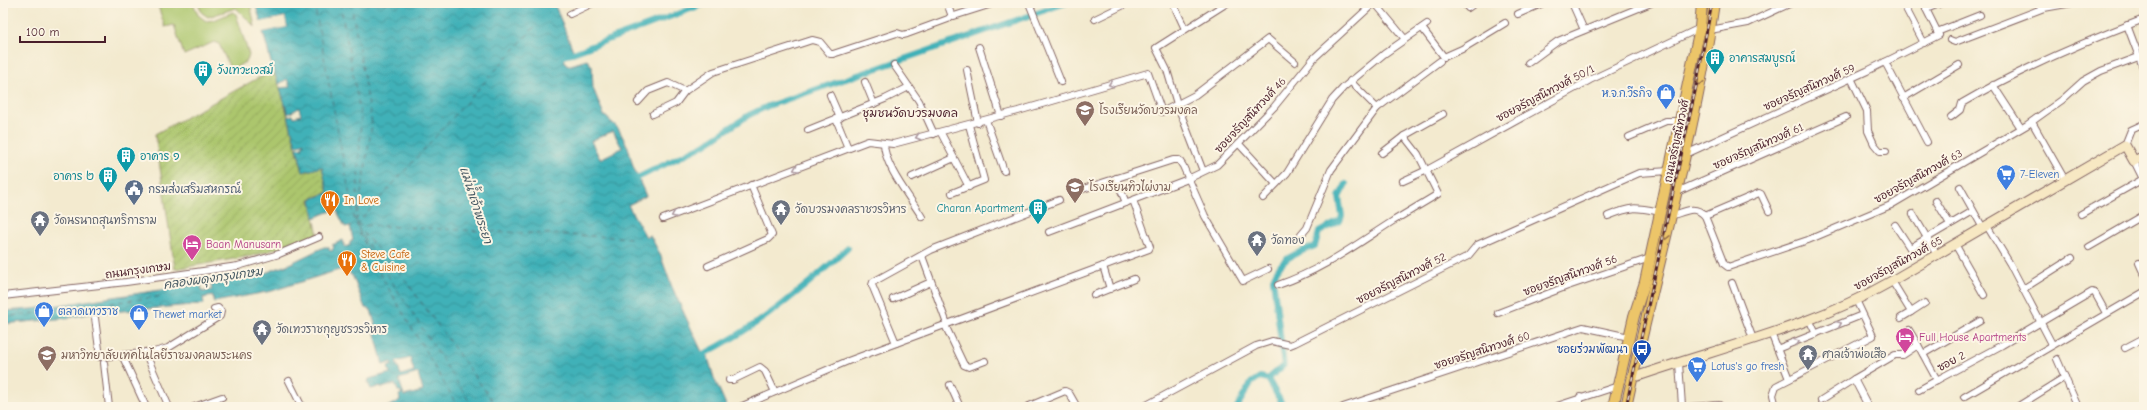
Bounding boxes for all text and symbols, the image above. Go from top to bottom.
scale bar [20,18,105,44]
text: 100 m [26,25,59,39]
building icon: อาคารสมบูรณ์ [1704,47,1726,75]
place label: อาคารสมบูรณ์ [1729,50,1796,67]
building icon: วังเทวะเวสม์ [192,59,214,87]
street label: ซอยจรัญสนิทวงศ์ 50/1 [1493,60,1596,125]
street label: ซอยจรัญสนิทวงศ์ 59 [1761,60,1857,114]
place label: วังเทวะเวสม์ [217,62,274,77]
street label: ซอยจรัญสนิทวงศ์ 46 [1211,74,1289,156]
one-way arrow [1108,79,1115,88]
one-way arrow [1696,80,1705,86]
shop icon: ห.จ.ก.วีรกิจ [1655,82,1677,110]
place label: ห.จ.ก.วีรกิจ [1602,86,1652,100]
street label: ถนนจรัญสนิทวงศ์ [1659,97,1692,184]
school or university icon: โรงเรียนวัดบวรมงคล [1074,99,1096,127]
place label: โรงเรียนวัดบวรมงคล [1099,102,1198,117]
district label: ชุมชนวัดบวรมงคล [862,106,958,122]
street label: ซอยจรัญสนิทวงศ์ 61 [1710,119,1805,172]
one-way arrow [915,132,922,141]
building icon: อาคาร ๑ [115,145,137,173]
street label: ซอยจรัญสนิทวงศ์ 63 [1871,145,1965,206]
place label: อาคาร ๑ [140,150,180,163]
supermarket icon: 7-Eleven [1995,163,2017,191]
water label: แม่น้ำเจ้าพระยา [457,164,499,246]
building icon: อาคาร ๒ [97,165,119,193]
one-way arrow [792,165,799,173]
place label: 7-Eleven [2020,168,2059,181]
place label: อาคาร ๒ [53,170,94,183]
school or university icon: โรงเรียนทิวไผ่งาม [1064,176,1086,204]
public building icon: กรมส่งเสริมสหกรณ์ [123,178,145,206]
place label: โรงเรียนทิวไผ่งาม [1089,179,1171,194]
place label: กรมส่งเสริมสหกรณ์ [148,181,241,196]
restaurant icon: In Love [319,189,341,217]
place label: In Love [344,194,379,207]
building icon: Charan Apartment [1027,197,1049,225]
temple icon: วัดบวรมงคลราชวรวิหาร [770,198,792,226]
place label: วัดบวรมงคลราชวรวิหาร [795,202,907,216]
place label: Charan Apartment [937,202,1025,215]
temple icon: วัดนรนาถสุนทริการาม [29,209,51,237]
one-way arrow [670,210,677,218]
place label: วัดนรนาถสุนทริการาม [54,213,157,229]
temple icon: วัดทอง [1246,229,1268,257]
street label: ซอยจรัญสนิทวงศ์ 65 [1851,232,1945,293]
hotel icon: Baan Manusarn [181,233,203,261]
place label: วัดทอง [1271,233,1305,247]
one-way arrow [1662,233,1671,240]
place label: Baan Manusarn [206,238,281,251]
place label: Steve Cafe & Cuisine [361,248,410,274]
street label: ซอยจรัญสนิทวงศ์ 52 [1353,248,1448,307]
restaurant icon: Steve Cafe & Cuisine [336,249,358,277]
street label: ซอยจรัญสนิทวงศ์ 56 [1521,251,1619,299]
street label: ถนนกรุงเกษม [104,259,172,284]
water label: คลองผดุงกรุงเกษม [162,264,265,294]
shop icon: ตลาดเทวราช [33,300,55,328]
shop icon: Thewet market [128,303,150,331]
place label: ตลาดเทวราช [58,305,119,318]
place label: Thewet market [153,308,223,321]
temple icon: วัดเทวราชกุญชรวรวิหาร [251,318,273,346]
one-way arrow [1836,321,1843,329]
place label: วัดเทวราชกุญชรวรวิหาร [276,322,388,338]
hotel icon: Full House Apartments [1894,326,1916,354]
street label: ซอยจรัญสนิทวงศ์ 60 [1432,327,1532,372]
place label: Full House Apartments [1919,331,2027,344]
bus stop icon: ซอยร่วมพัฒนา [1631,338,1653,366]
one-way arrow [1793,338,1800,346]
place label: ซอยร่วมพัฒนา [1557,341,1628,356]
temple icon: ศาลเจ้าพ่อเสือ [1797,343,1819,371]
school or university icon: มหาวิทยาลัยเทคโนโลยีราชมงคลพระนคร [36,344,58,372]
place label: ศาลเจ้าพ่อเสือ [1822,346,1887,361]
place label: มหาวิทยาลัยเทคโนโลยีราชมงคลพระนคร [61,347,252,362]
street label: ซอย 2 [1935,349,1968,374]
supermarket icon: Lotus's go fresh [1686,355,1708,383]
place label: Lotus's go fresh [1711,360,1784,373]

